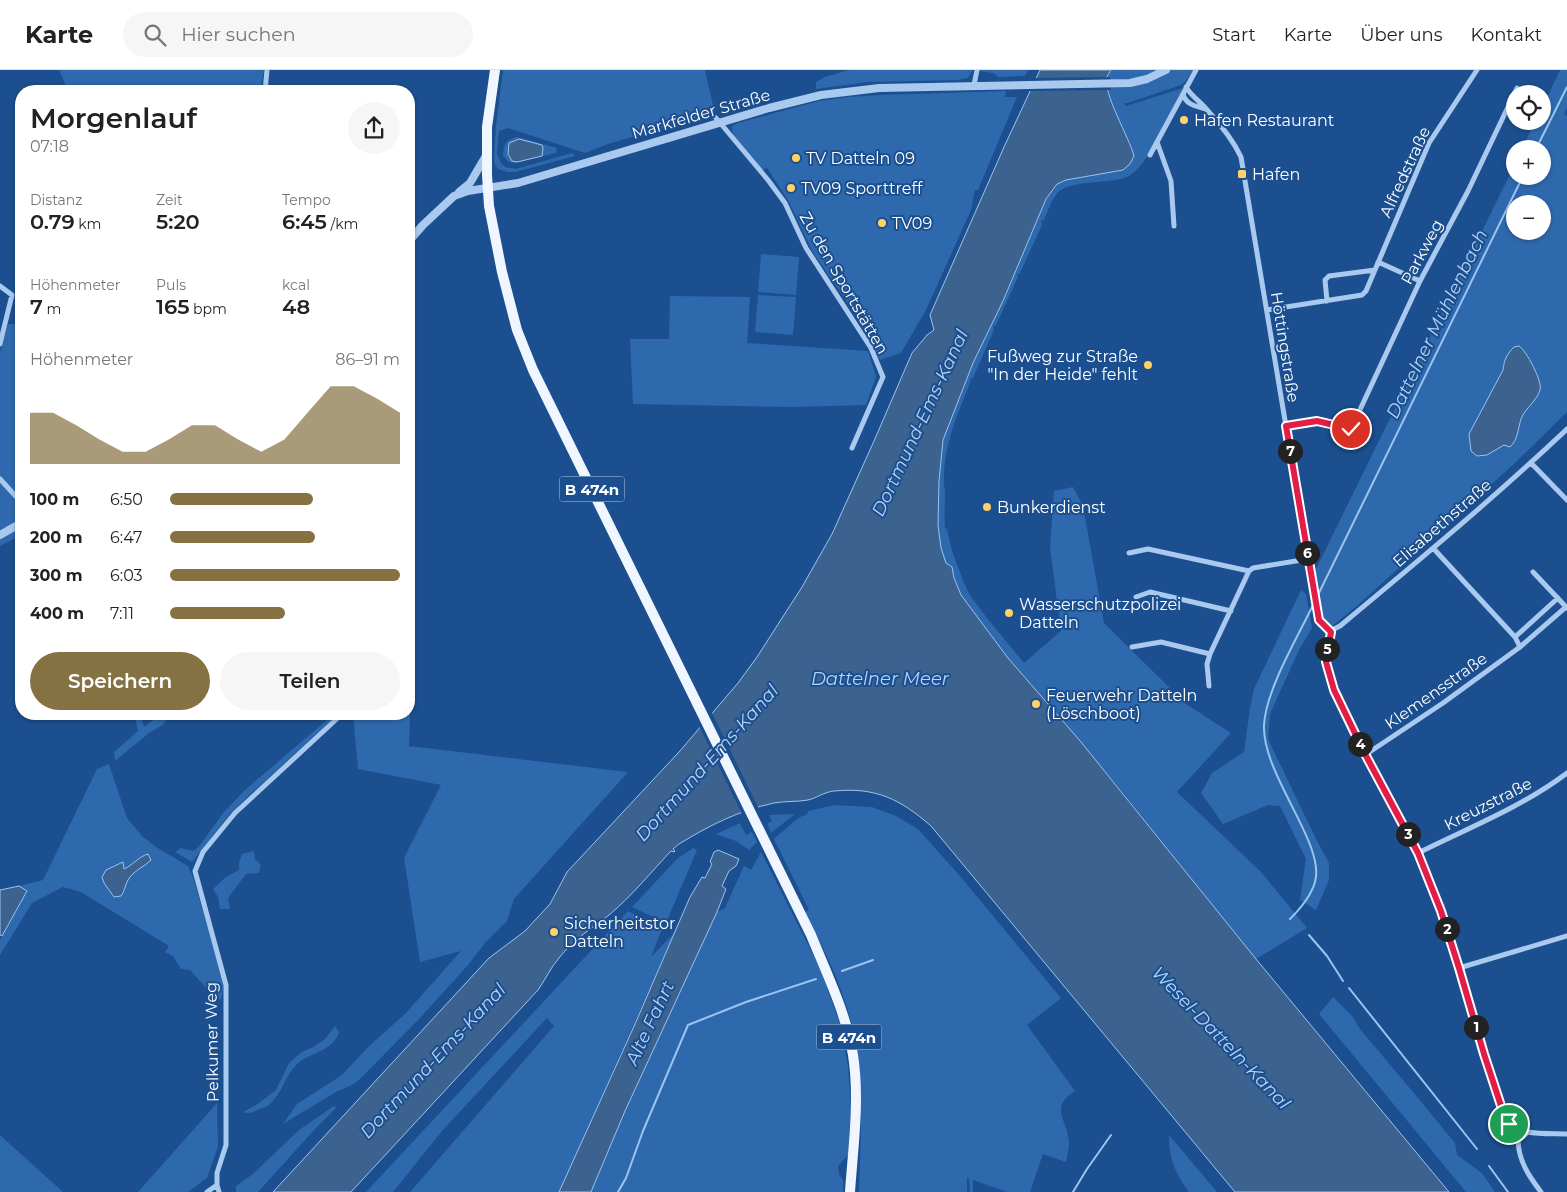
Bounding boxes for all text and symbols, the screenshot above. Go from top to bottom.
search box [123,12,473,57]
text: Karte [25,20,93,49]
icon: search [141,21,169,49]
text: Hier suchen [181,23,296,46]
text: Start [1212,24,1256,46]
text: Karte [1284,24,1332,46]
text: Über uns [1360,24,1443,46]
text: Kontakt [1471,24,1542,46]
street label: Markfelder Straße [630,85,772,143]
map controls [1506,85,1551,240]
button: locate [1506,85,1551,130]
text: Morgenlauf [30,101,197,135]
button: share [348,102,400,154]
place label: Hafen Restaurant [1194,111,1335,130]
marker: Hafen Restaurant [1178,114,1190,126]
street label: Alfredstraße [1376,124,1434,220]
text: 07:18 [30,137,69,156]
button: + [1506,140,1551,185]
place label: TV Datteln 09 [806,149,915,168]
marker: TV Datteln 09 [790,152,802,164]
place label: Hafen [1252,165,1300,184]
marker: Hafen [1236,168,1248,180]
place label: TV09 Sporttreff [801,179,923,198]
marker: TV09 Sporttreff [785,182,797,194]
text: Distanz [30,191,82,209]
text: Zeit [156,191,183,209]
text: Tempo [282,191,331,209]
button: − [1506,195,1551,240]
text: 0.79 [30,209,75,234]
text: 5:20 [156,209,200,234]
text: 6:45 [282,209,327,234]
street label: Zu den Sportstätten [796,209,892,357]
place label: TV09 [892,214,932,233]
text: km [75,215,101,233]
text: /km [327,215,358,233]
street label: Parkweg [1397,216,1447,288]
marker: TV09 [876,217,888,229]
water label: Dattelner Mühlenbach [1382,226,1492,422]
text: Höhenmeter [30,276,120,294]
text: Puls [156,276,186,294]
text: kcal [282,276,310,294]
street label: Höttingstraße [1267,290,1303,404]
text: 7 [30,294,43,319]
text: 165 [156,294,189,319]
text: 48 [282,294,310,319]
text: m [43,300,61,318]
text: bpm [189,300,227,318]
water label: Dortmund-Ems-Kanal [867,326,973,520]
place label: Fußweg zur Straße "In der Heide" fehlt [987,347,1138,384]
text: Höhenmeter [30,350,133,369]
text: 86–91 m [335,350,400,369]
marker: Fußweg zur Straße "In der Heide" fehlt [1142,359,1154,371]
pin [1330,408,1372,450]
icon: check [1337,415,1365,443]
pin: 7 [1278,438,1302,464]
text: 7 [1286,442,1295,460]
street label: Elisabethstraße [1389,475,1495,571]
road number: B 474n [560,476,624,502]
text: 100 m [30,490,79,509]
text: 6:50 [110,490,143,509]
place label: Bunkerdienst [997,498,1106,517]
marker: Bunkerdienst [981,501,993,513]
text: 200 m [30,528,82,547]
text: 6:47 [110,528,142,547]
pin: 6 [1294,540,1320,566]
text: 6 [1303,544,1312,562]
text: 300 m [30,566,83,585]
text: 6:03 [110,566,143,585]
place label: Wasserschutzpolizei Datteln [1019,595,1181,632]
text: 400 m [30,604,84,623]
text: 7:11 [110,604,134,623]
marker: Wasserschutzpolizei Datteln [1003,607,1015,619]
pin: 5 [1314,636,1340,662]
text: 5 [1323,640,1332,658]
street label: Klemensstraße [1381,649,1491,733]
button: Speichern [30,652,210,710]
button: Teilen [220,652,400,710]
water label: Dattelner Meer [811,668,950,690]
water label: Dortmund-Ems-Kanal [631,680,783,846]
place label: Feuerwehr Datteln (Löschboot) [1046,686,1197,723]
marker: Feuerwehr Datteln (Löschboot) [1030,698,1042,710]
pin: 4 [1348,732,1372,756]
text: 4 [1356,735,1365,753]
street label: Kreuzstraße [1441,774,1535,834]
pin: 3 [1396,822,1420,846]
text: 3 [1404,825,1413,843]
place label: Sicherheitstor Datteln [564,914,675,951]
pin: 2 [1434,916,1460,942]
text: 2 [1443,920,1452,938]
marker: Sicherheitstor Datteln [548,926,560,938]
water label: Wesel-Datteln-Kanal [1147,962,1295,1114]
water label: Alte Fahrt [620,977,679,1070]
water label: Dortmund-Ems-Kanal [356,979,511,1143]
street label: Pelkumer Weg [201,982,223,1102]
pin: 1 [1464,1014,1488,1040]
text: 1 [1474,1018,1479,1036]
road number: B 474n [816,1024,882,1050]
pin [1488,1103,1530,1145]
icon: arrive [1495,1110,1523,1138]

